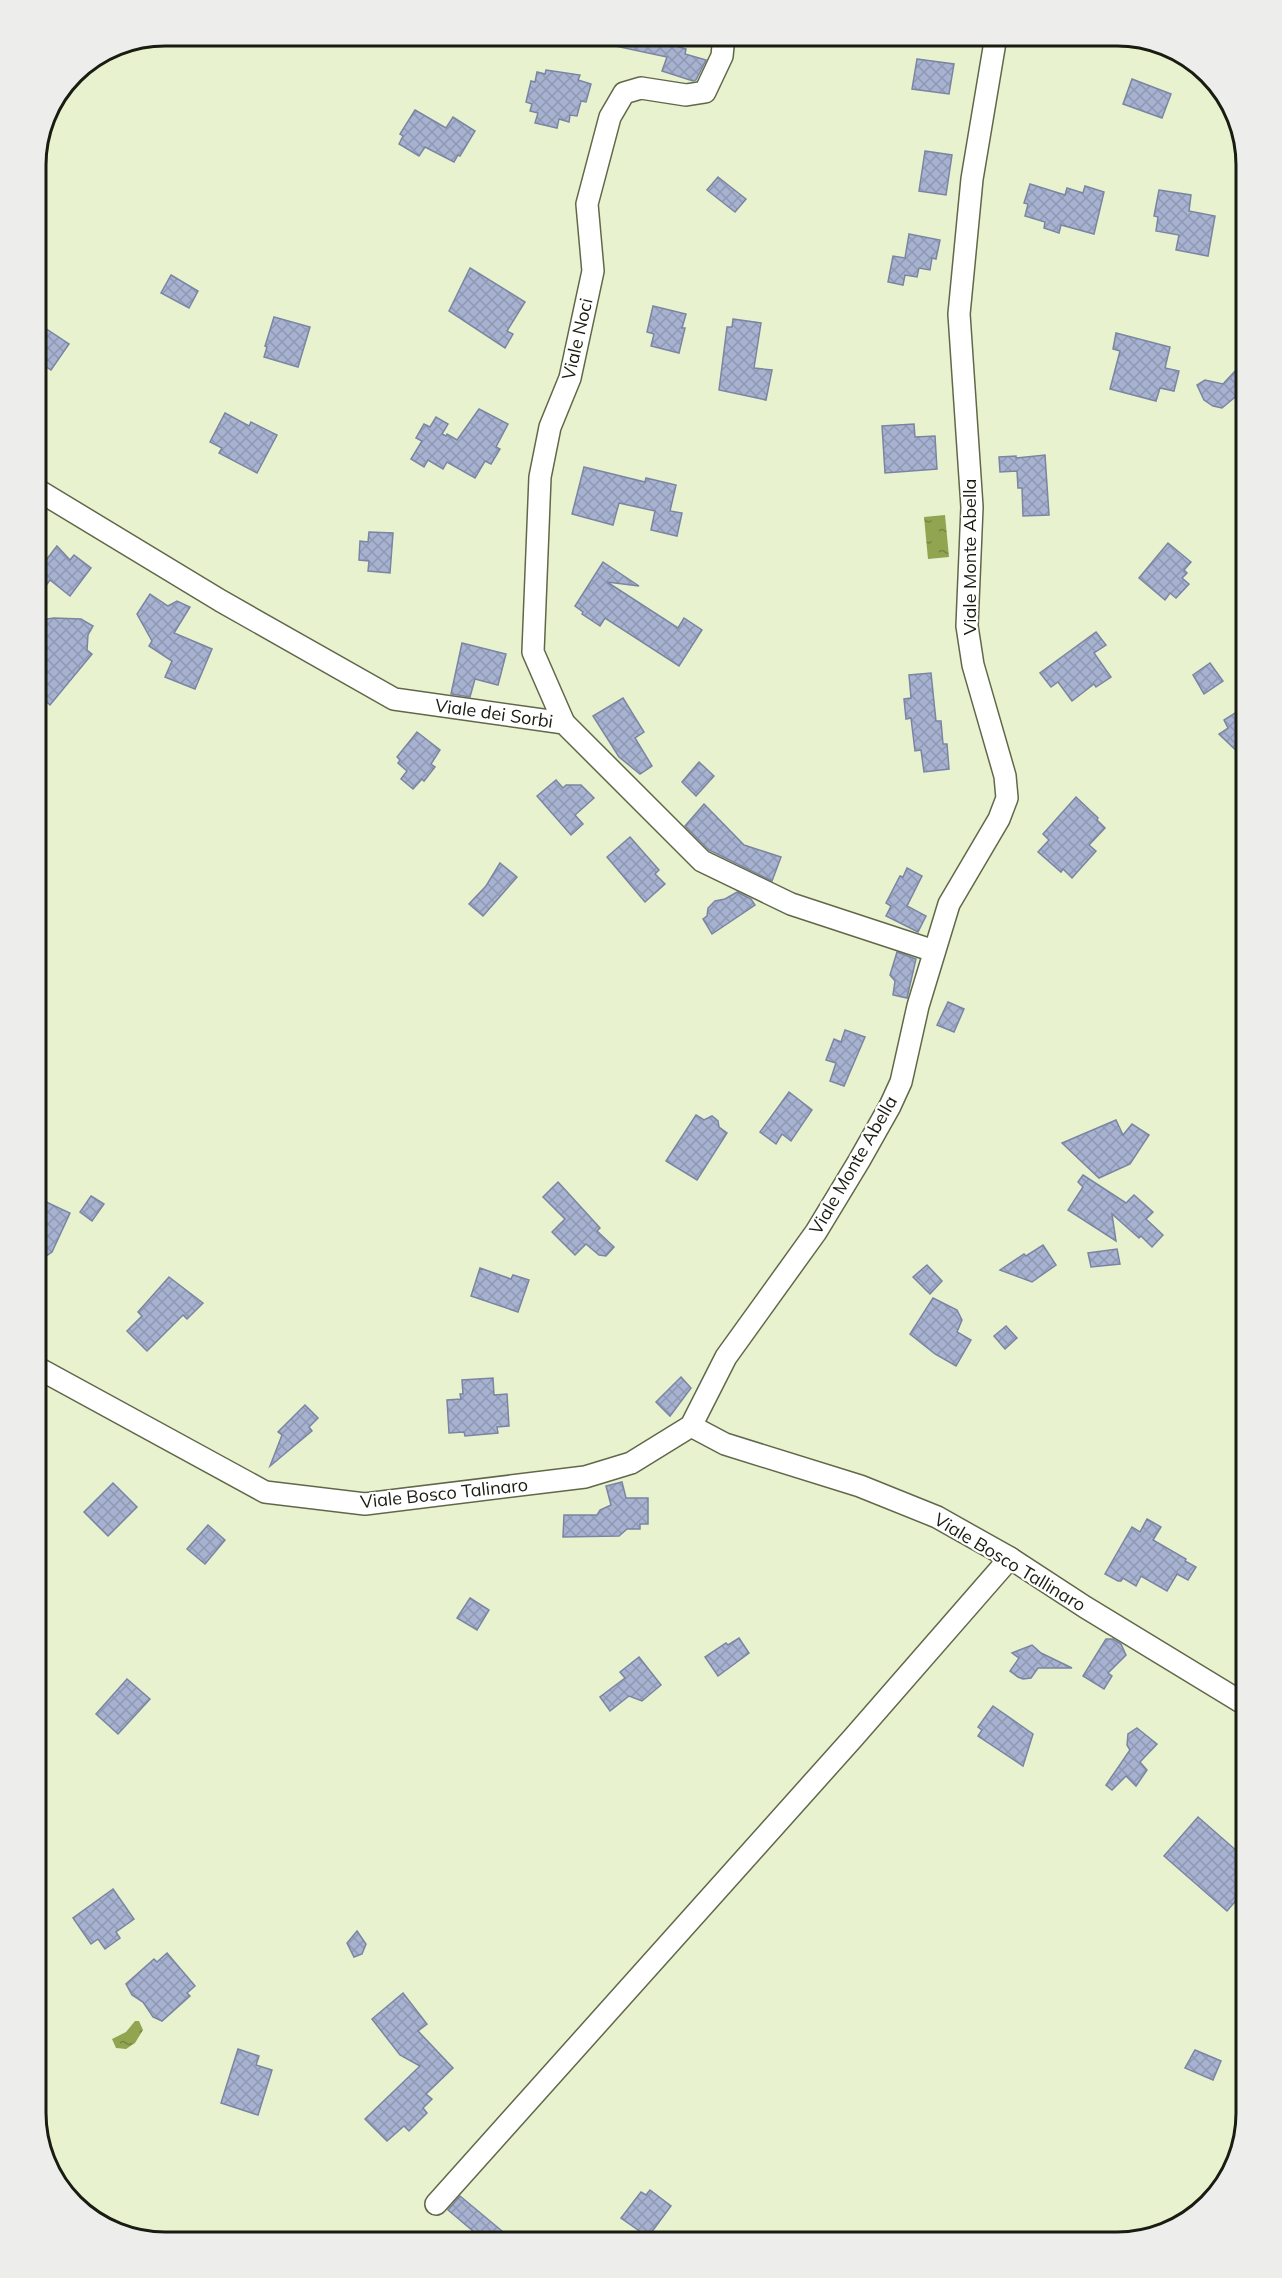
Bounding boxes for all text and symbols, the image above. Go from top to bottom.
street label: Viale Noci [556,296,598,382]
street label: Viale Monte Abella [958,479,981,635]
street label: Viale dei Sorbi [433,693,555,733]
street label: Viale Monte Abella [804,1091,902,1239]
street label: Viale Bosco Talinaro [359,1473,529,1513]
street label: Viale Bosco Tallinaro [930,1508,1090,1616]

